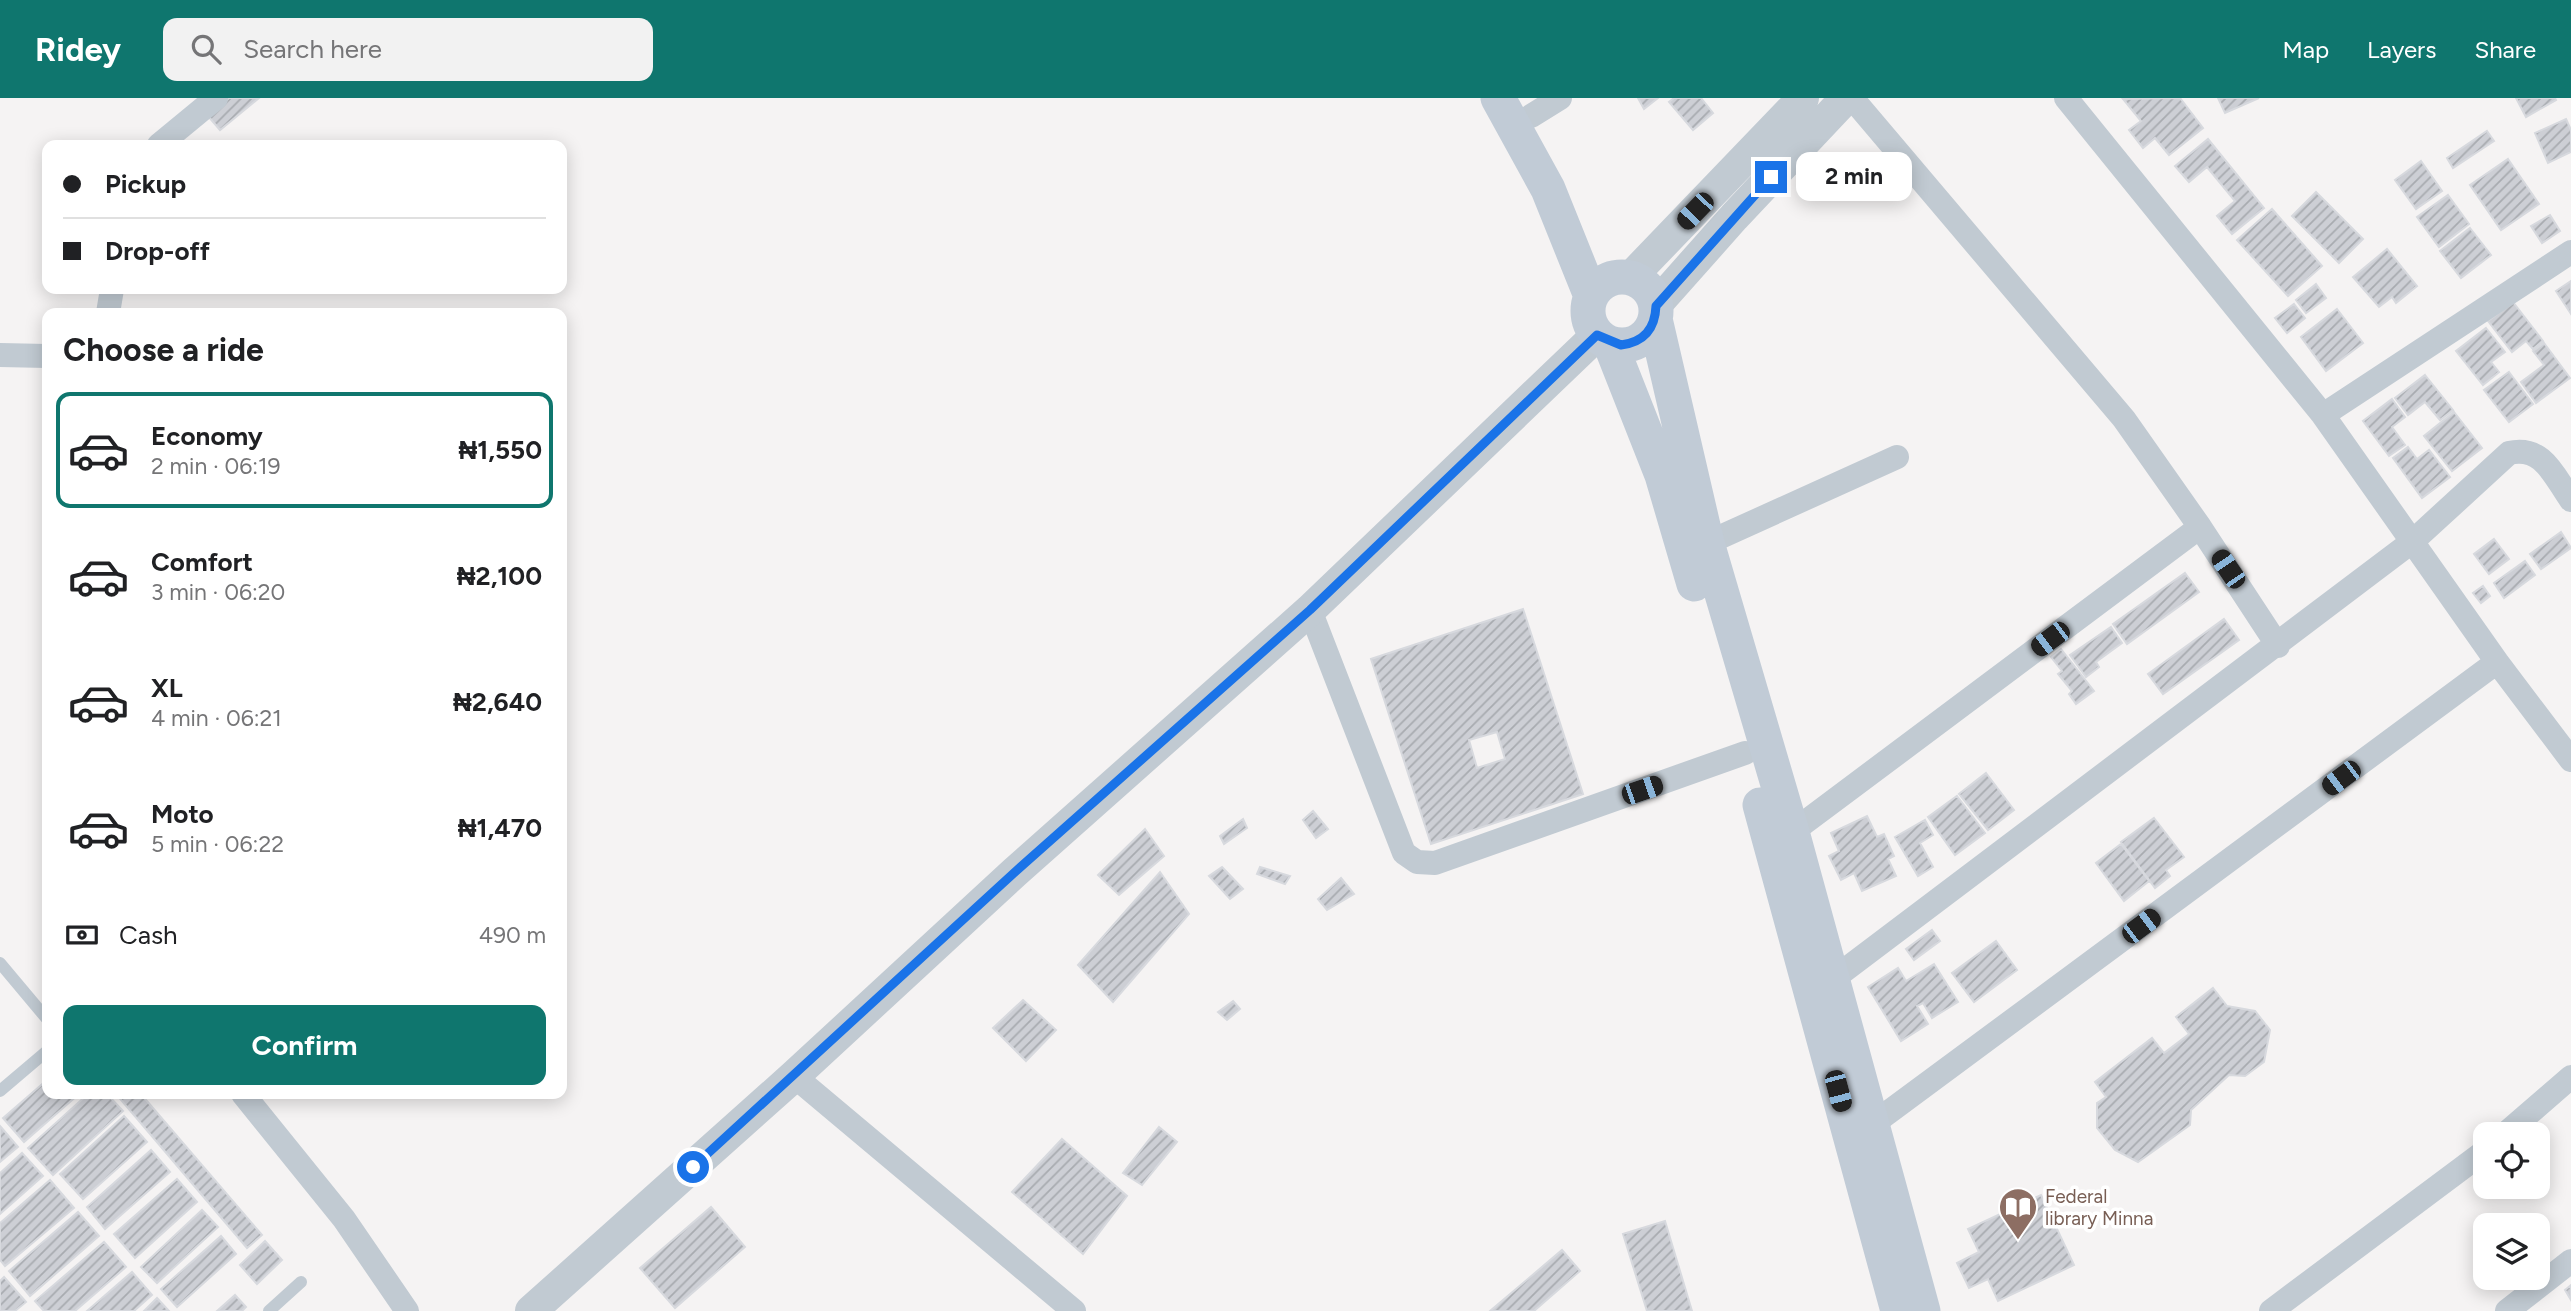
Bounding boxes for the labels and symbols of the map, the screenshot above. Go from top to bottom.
callout: 2 min [1796,153,1911,202]
route end [1755,161,1787,193]
car [1673,189,1718,233]
car [2208,546,2249,592]
car [2027,618,2074,660]
car [2318,757,2365,799]
car [1619,773,1666,807]
car [2118,905,2165,947]
car [1823,1068,1854,1114]
route start [677,1151,709,1183]
place label: Federal library Minna [2045,1185,2153,1230]
library icon: Federal library Minna [1997,1186,2039,1241]

